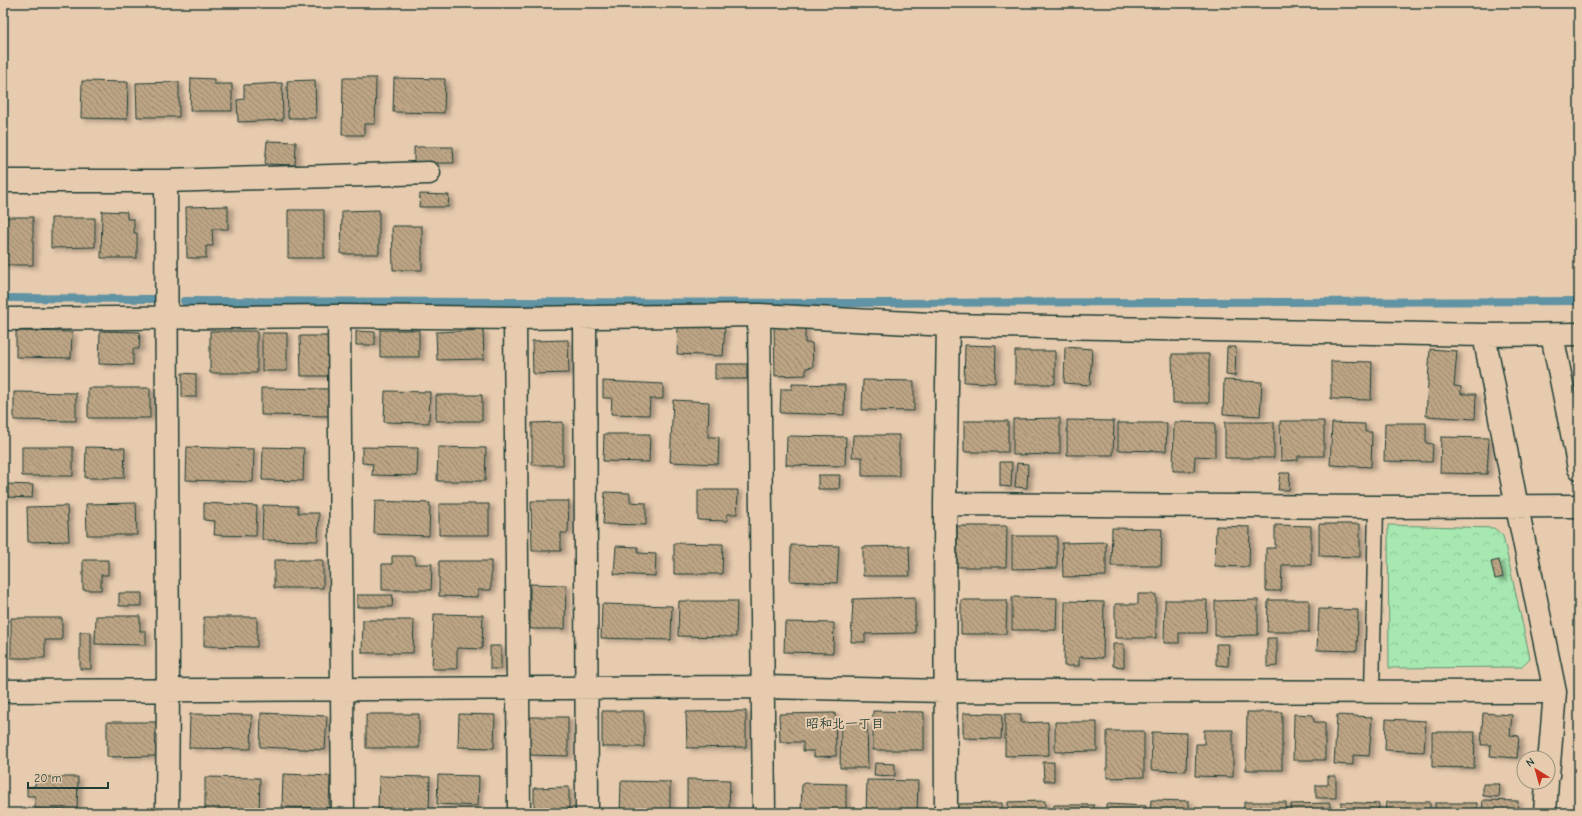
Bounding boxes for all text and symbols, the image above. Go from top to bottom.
district label: 昭和北一丁目 [806,716,884,731]
north arrow [1516,750,1556,790]
text: N [1524,755,1537,770]
scale bar [28,764,108,790]
text: 20 m [34,771,62,785]

